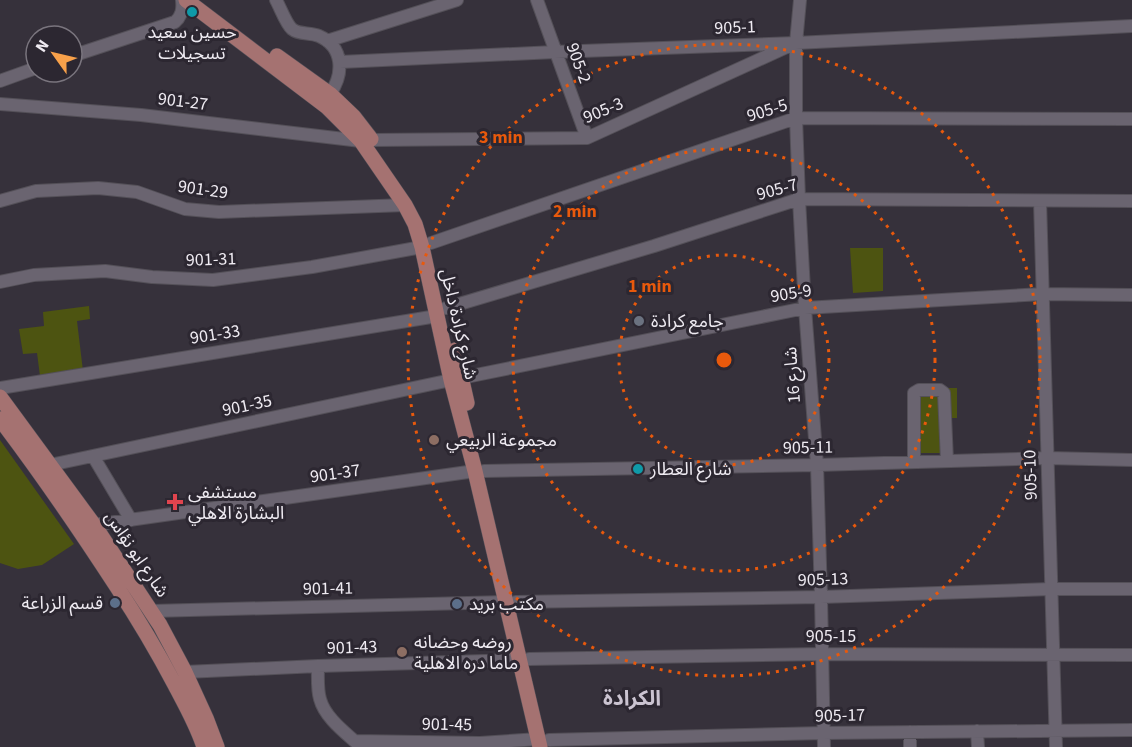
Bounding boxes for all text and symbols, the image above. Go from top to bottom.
marker: حسين سعيد تسجيلات [185,5,199,19]
street label: 905-1 [714,14,756,41]
place label: حسين سعيد تسجيلات [147,20,237,66]
north arrow [24,24,84,84]
text: N [30,36,54,57]
street label: 905-2 [560,39,597,87]
street label: 901-27 [156,86,209,117]
street label: 905-3 [579,91,627,130]
street label: 905-5 [744,92,791,128]
text: 3 min [479,125,523,150]
street label: 905-7 [754,172,800,207]
street label: 901-29 [176,174,230,205]
text: 2 min [553,199,597,224]
street label: 901-31 [185,246,237,273]
street label: شارع كرادة داخل [433,266,483,382]
text: 1 min [628,274,672,299]
street label: 905-9 [769,278,814,309]
place label: جامع كرادة [651,309,724,335]
marker: جامع كرادة [632,314,646,328]
street label: 901-33 [188,318,242,351]
street label: شارع 16 [778,346,808,404]
centre of rings [714,350,734,370]
street label: 901-35 [220,388,274,423]
place label: مجموعة الربيعي [446,428,557,453]
marker: مجموعة الربيعي [427,433,441,447]
street label: 905-11 [783,435,833,460]
street label: 905-10 [1017,449,1044,501]
place label: شارع العطار [649,457,732,483]
street label: 901-37 [308,458,362,489]
marker: شارع العطار [631,462,645,476]
place label: مستشفى البشارة الاهلي [188,480,284,526]
marker: مستشفى البشارة الاهلي [166,493,184,511]
street label: شارع ابو نؤاس [98,506,175,603]
street label: 905-13 [797,566,849,593]
street label: 901-41 [303,576,353,601]
place label: قسم الزراعة [22,591,103,616]
place label: مكتب بريد [469,592,544,617]
marker: قسم الزراعة [108,596,122,610]
marker: مكتب بريد [450,597,464,611]
street label: 905-15 [806,624,856,649]
place label: روضه وحضانه ماما دره الاهلية [414,630,518,676]
street label: 901-43 [326,634,378,661]
marker: روضه وحضانه ماما دره الاهلية [395,645,409,659]
district label: الكرادة [603,683,661,713]
street label: 905-17 [815,703,865,728]
street label: 901-45 [422,712,472,737]

